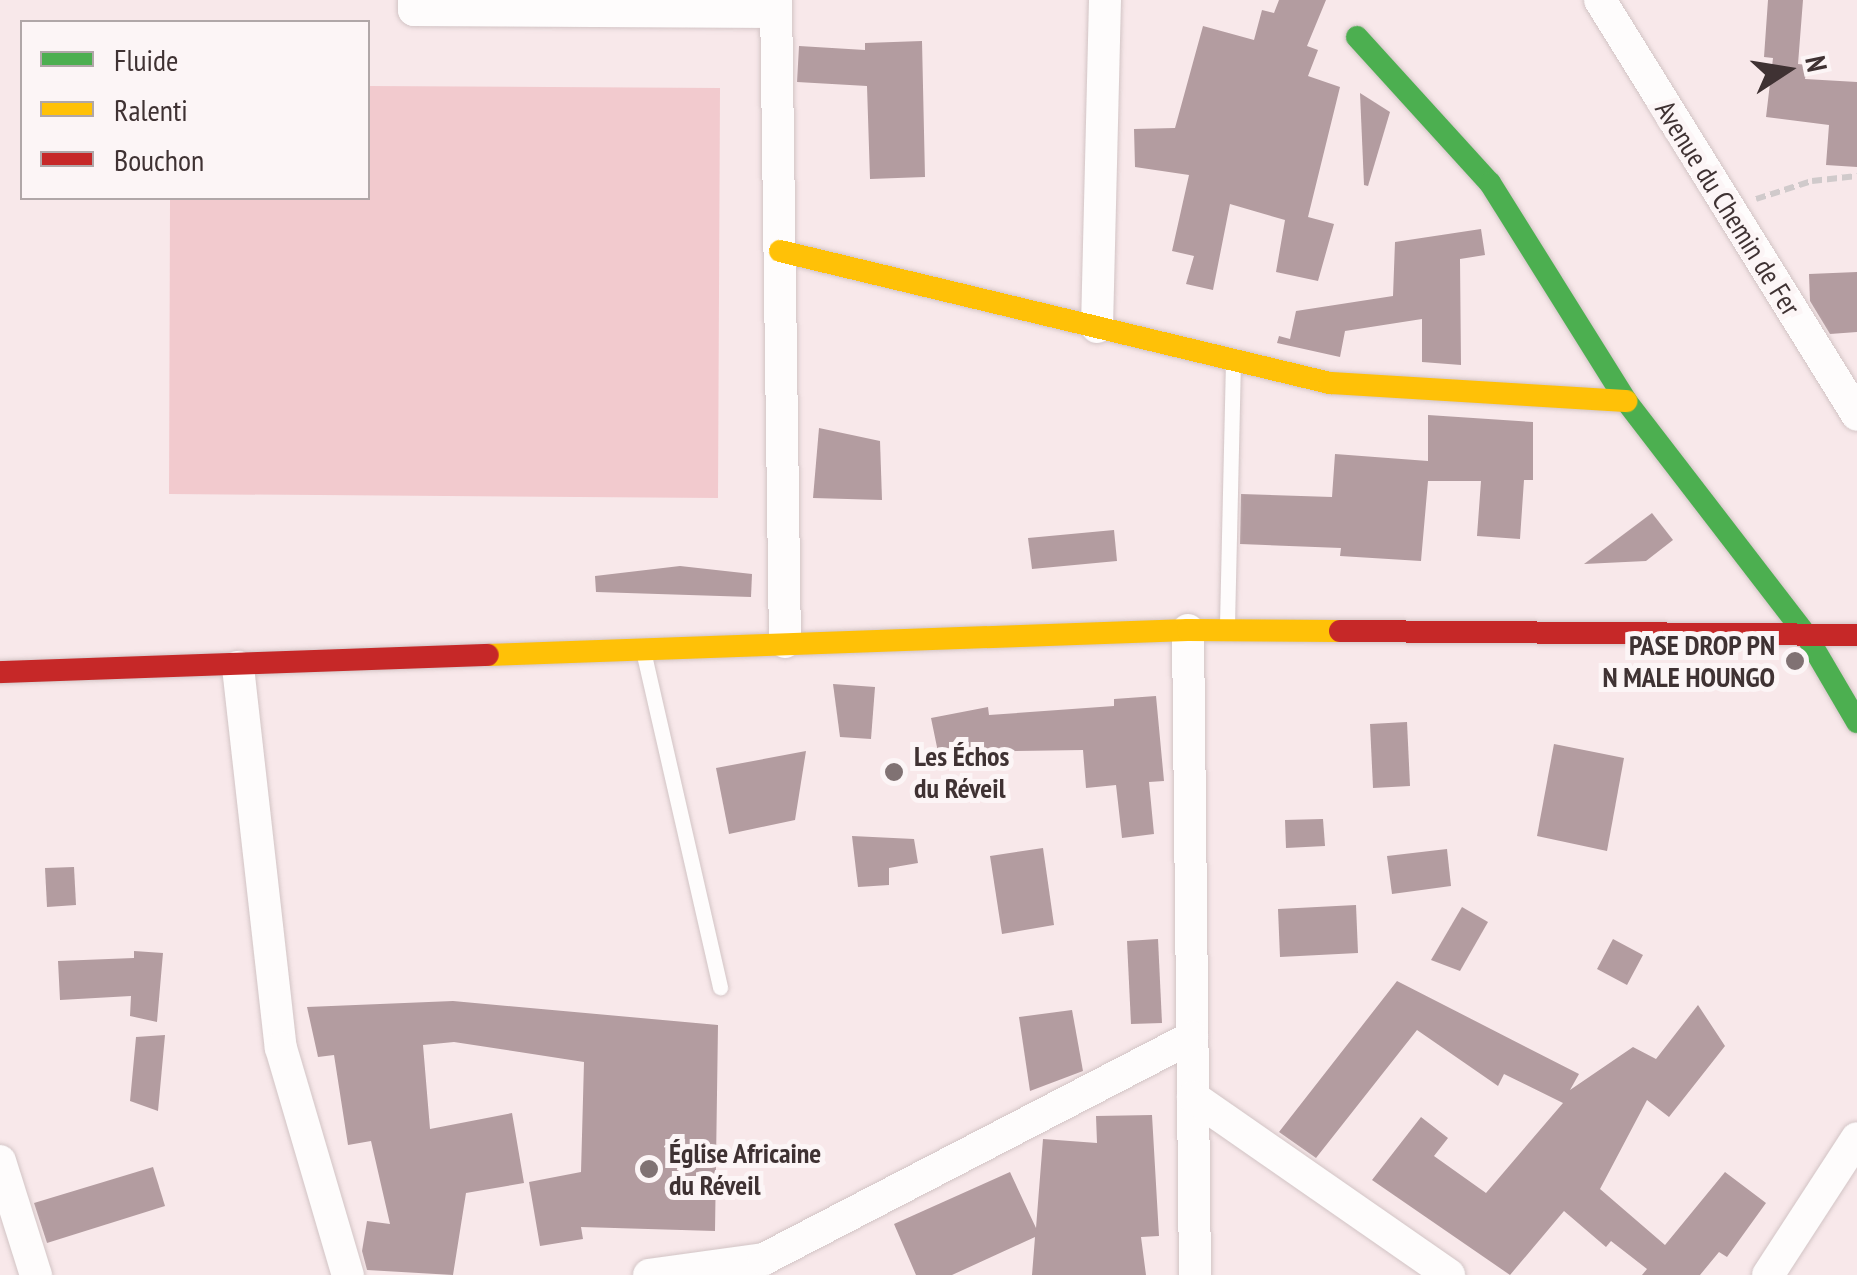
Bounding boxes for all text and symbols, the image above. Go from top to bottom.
legend [20,20,370,200]
north arrow [1737,20,1837,120]
text: Fluide [114,40,178,79]
text: N [1797,52,1837,75]
text: Ralenti [114,90,188,129]
street label: Avenue du Chemin de Fer [1648,95,1808,321]
text: Bouchon [114,140,204,179]
place label: PASE DROP PN N MALE HOUNGO [1602,628,1775,694]
marker: PASE DROP PN N MALE HOUNGO [1784,650,1806,672]
place label: Les Échos du Réveil [914,739,1009,805]
marker: Les Échos du Réveil [883,761,905,783]
place label: Église Africaine du Réveil [669,1136,822,1202]
marker: Église Africaine du Réveil [638,1158,660,1180]

